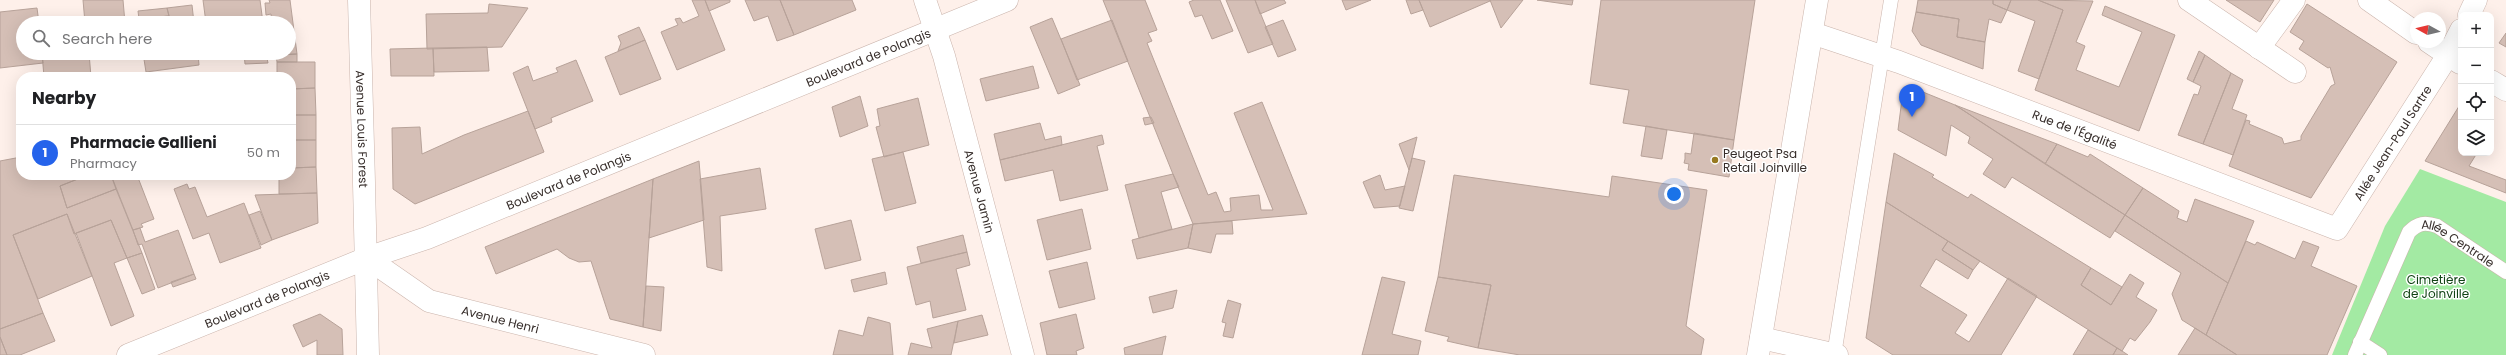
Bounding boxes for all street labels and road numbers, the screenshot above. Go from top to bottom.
street label: Boulevard de Polangis [803,24,933,90]
street label: Avenue Louis Forest [352,70,373,188]
street label: Allée Jean-Paul Sartre [2349,82,2435,203]
street label: Rue de l'Égalité [2030,105,2120,153]
street label: Boulevard de Polangis [503,147,633,213]
street label: Avenue Jamin [961,148,999,235]
street label: Allée Centrale [2421,215,2498,271]
street label: Boulevard de Polangis [202,266,332,332]
street label: Avenue Henri [460,301,541,337]

